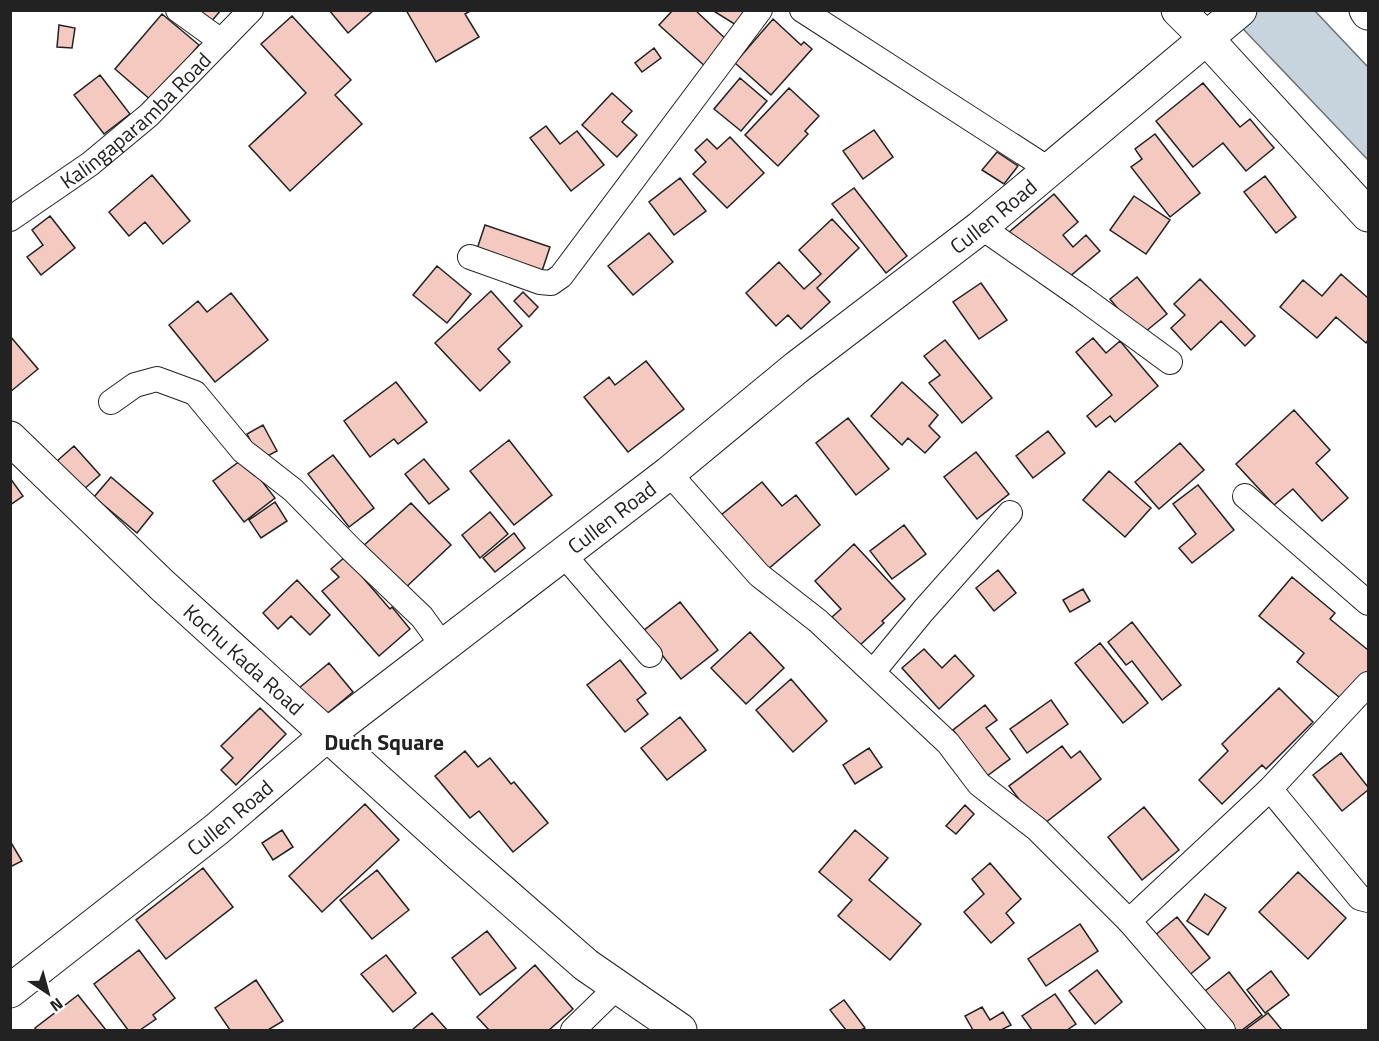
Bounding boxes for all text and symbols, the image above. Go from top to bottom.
street label: Kalingaparamba Road [53,44,218,196]
street label: Cullen Road [943,171,1044,261]
street label: Cullen Road [561,473,663,561]
street label: Kochu Kada Road [176,596,311,722]
district label: Duch Square [324,725,444,759]
street label: Cullen Road [180,772,280,863]
north arrow [18,963,78,1023]
text: N [45,992,68,1018]

